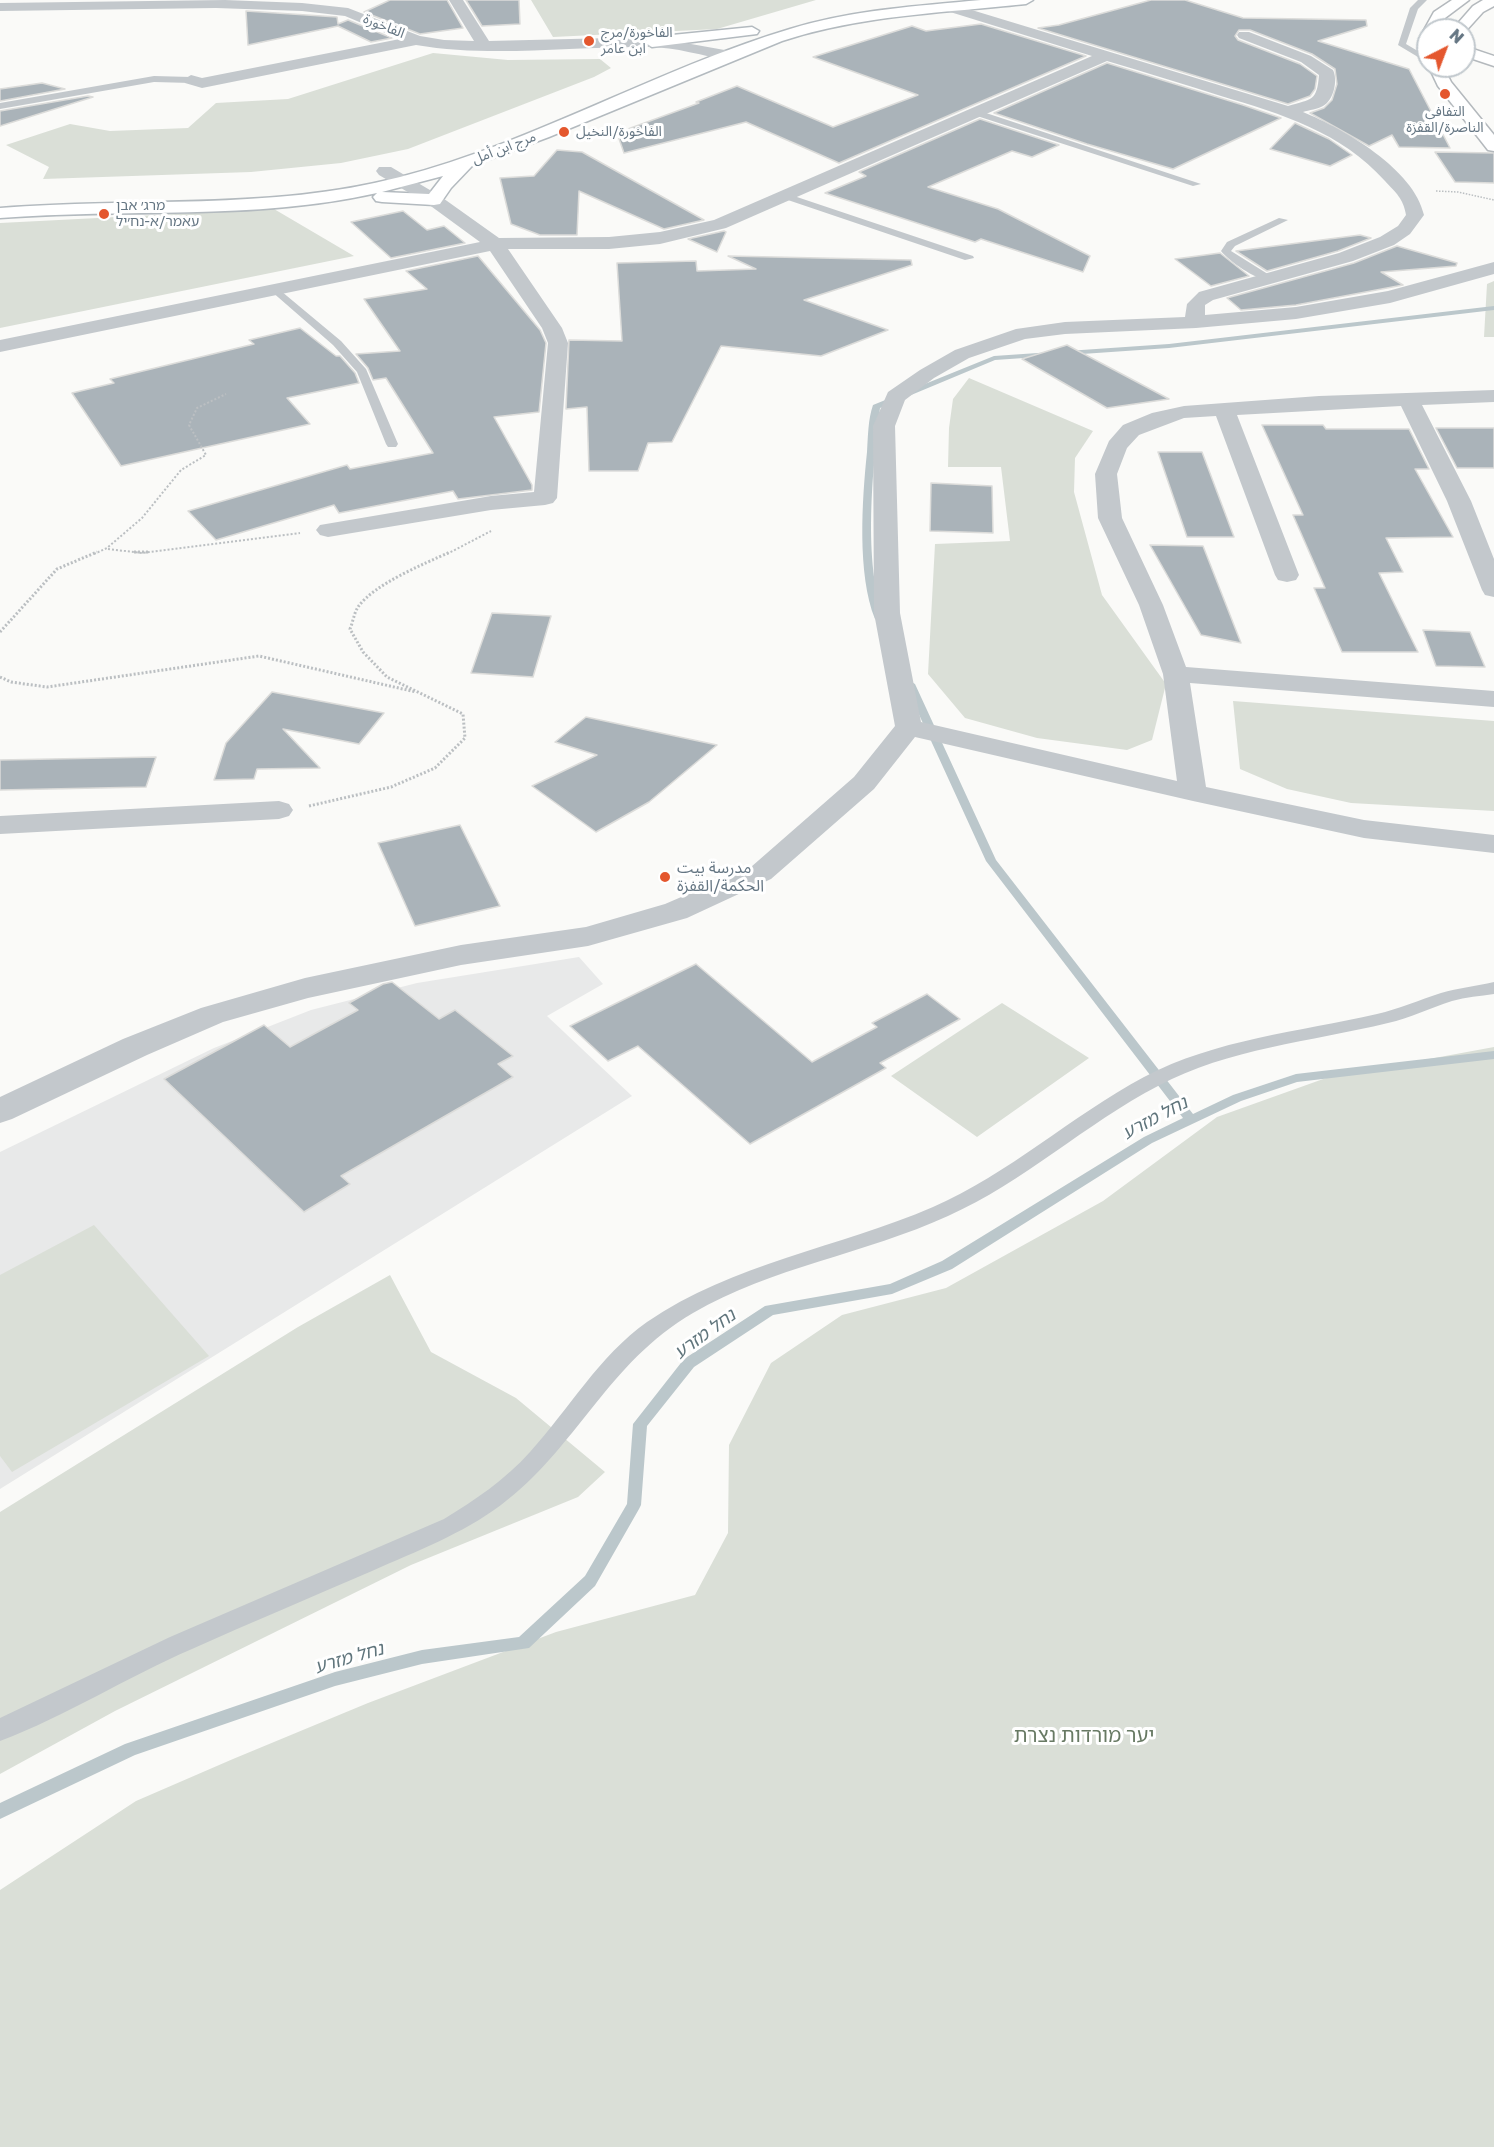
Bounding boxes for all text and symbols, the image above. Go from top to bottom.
street label: الفاخورة [361,10,407,42]
north arrow [1416,18,1476,78]
place label: الفاخورة/مرج ابن عامر [601,25,673,57]
text: N [1445,25,1468,48]
marker: الفاخورة/مرج ابن عامر [582,34,596,48]
marker: التفافي الناصرة/القفزة [1438,87,1452,101]
place label: التفافي الناصرة/القفزة [1406,104,1484,136]
place label: الفاخورة/النخيل [576,124,662,140]
marker: الفاخورة/النخيل [557,125,571,139]
street label: مرج ابن أمل [470,128,538,168]
place label: מרג׳ אבן עאמר/א-נח׳יל [116,198,199,231]
marker: מרג׳ אבן עאמר/א-נח׳יל [97,207,111,221]
place label: مدرسة بيت الحكمة/القفزة [677,858,764,896]
marker: مدرسة بيت الحكمة/القفزة [658,870,672,884]
water label: נחל מזרע [1119,1092,1191,1144]
water label: נחל מזרע [670,1305,740,1363]
water label: נחל מזרע [312,1638,386,1678]
park label: יער מורדות נצרת [1014,1724,1154,1748]

